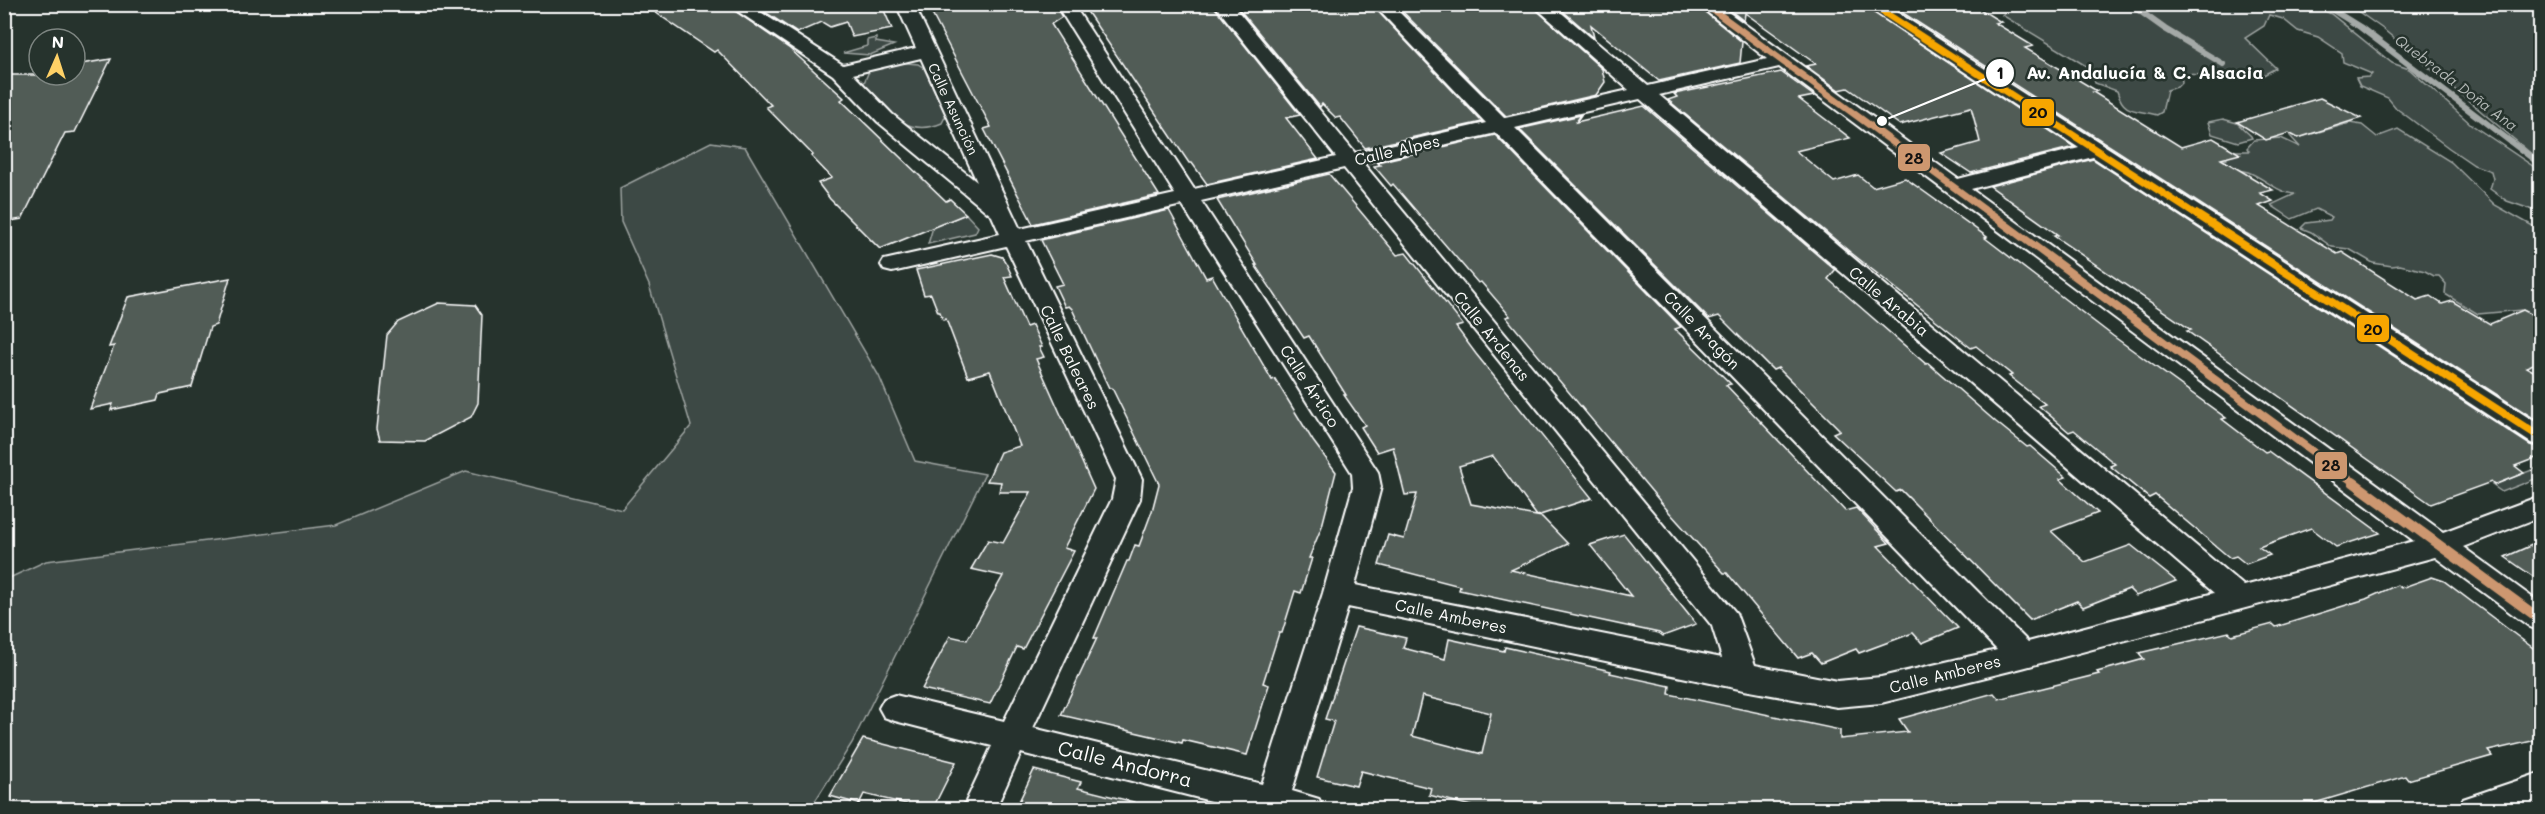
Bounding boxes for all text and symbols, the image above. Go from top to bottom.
north arrow [27,27,87,87]
water label: Quebrada Doña Ana [2391,29,2522,135]
text: N [51,31,64,52]
callout: Av. Andalucía & C. Alsacia [1985,55,2276,91]
street label: Calle Asunción [924,60,983,158]
text: 1 [1996,60,2004,84]
text: Av. Andalucía & C. Alsacia [2026,60,2264,84]
line badge: 20 [2021,98,2055,127]
text: 20 [2028,101,2048,122]
street label: Calle Alpes [1352,129,1442,170]
line badge: 28 [1897,143,1931,172]
text: 28 [1905,147,1924,168]
street label: Calle Arabia [1845,261,1934,340]
street label: Calle Ardenas [1450,286,1535,385]
street label: Calle Aragón [1660,286,1745,373]
street label: Calle Baleares [1036,301,1105,413]
line badge: 20 [2356,314,2390,343]
text: 20 [2363,318,2383,339]
street label: Calle Ártico [1276,340,1345,431]
line badge: 28 [2314,451,2348,480]
text: 28 [2322,454,2341,475]
street label: Calle Amberes [1393,593,1509,638]
street label: Calle Amberes [1887,650,2003,698]
street label: Calle Andorra [1055,734,1195,792]

